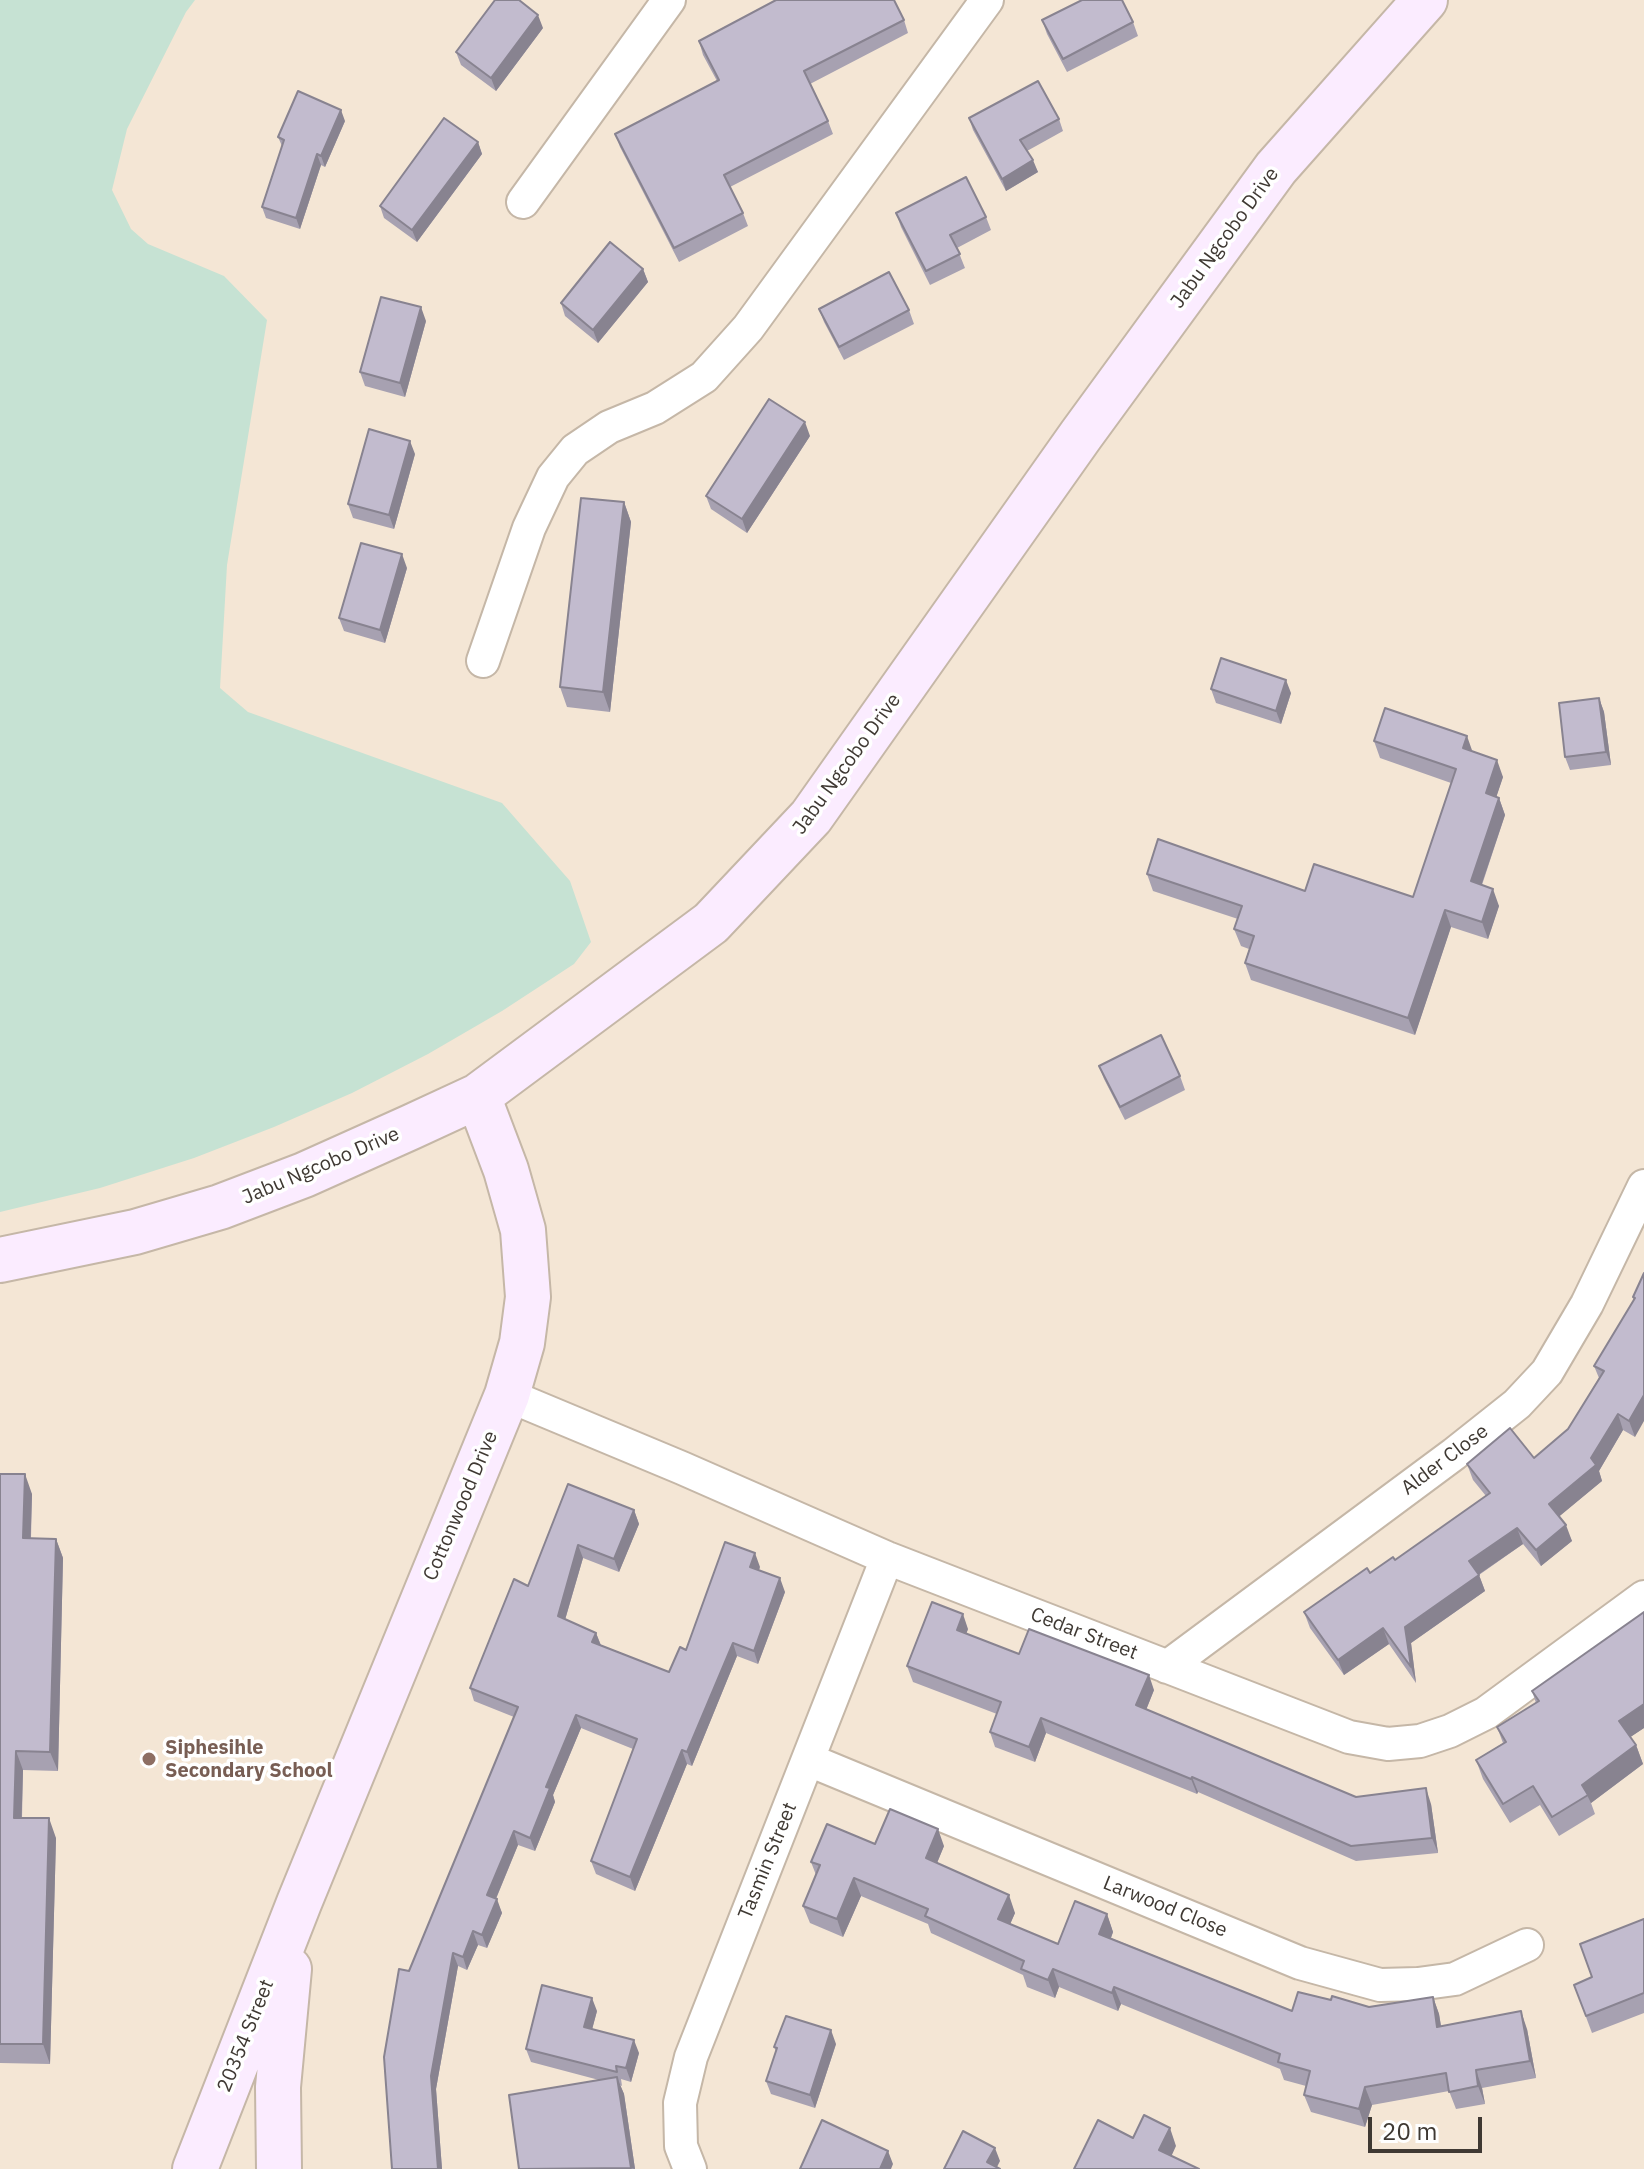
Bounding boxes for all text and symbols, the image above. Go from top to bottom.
street label: Jabu Ngcobo Drive [1166,163,1284,313]
street label: Jabu Ngcobo Drive [788,689,906,839]
street label: Jabu Ngcobo Drive [239,1122,403,1210]
street label: Alder Close [1397,1420,1493,1500]
street label: Cottonwood Drive [419,1428,503,1584]
street label: Cedar Street [1027,1603,1141,1665]
place label: Siphesihle Secondary School [165,1736,333,1783]
marker: Siphesihle Secondary School [140,1750,158,1768]
street label: Tasmin Street [734,1799,802,1923]
street label: Larwood Close [1099,1871,1231,1943]
street label: 20354 Street [212,1976,280,2096]
scale bar [1372,2101,1486,2151]
text: 20 m [1382,2115,1437,2147]

